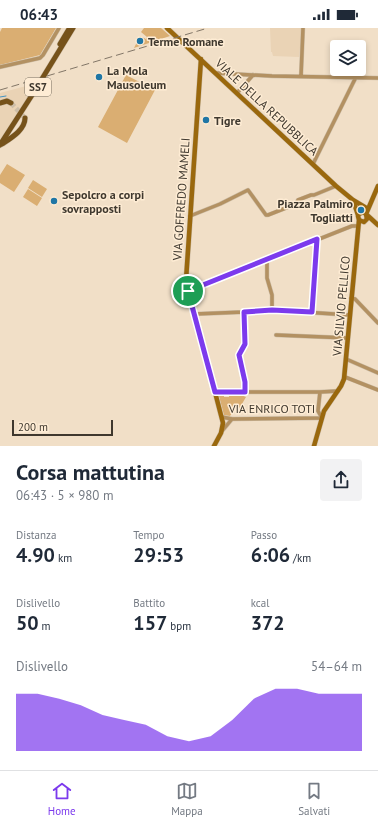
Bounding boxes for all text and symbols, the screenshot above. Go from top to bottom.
text: 06:43 [20,5,58,24]
place label: Terme Romane [148,34,224,49]
marker: Terme Romane [135,36,145,46]
map controls [330,40,366,76]
button: layers [330,40,366,76]
street label: VIALE DELLA REPUBBLICA [212,55,321,159]
place label: La Mola Mausoleum [107,63,167,92]
marker: La Mola Mausoleum [94,72,104,82]
road number: SS7 [25,78,51,96]
place label: Tigre [214,113,241,128]
marker: Tigre [201,115,211,125]
street label: VIA GOFFREDO MAMELI [169,137,193,262]
place label: Sepolcro a corpi sovrapposti [62,187,144,216]
marker: Sepolcro a corpi sovrapposti [49,196,59,206]
place label: Piazza Palmiro Togliatti [277,196,354,225]
marker: Piazza Palmiro Togliatti [356,205,366,215]
street label: VIA SILVIO PELLICO [329,255,353,358]
pin [171,274,205,308]
icon: arrive [177,280,199,302]
street label: VIA ENRICO TOTI [228,401,315,416]
scale bar [12,418,113,437]
text: 200 m [18,420,48,434]
text: Corsa mattutina [16,458,165,486]
button: share [320,459,362,501]
text: 06:43 · 5 × 980 m [16,487,113,504]
text: Distanza [16,528,56,542]
text: Tempo [133,528,164,542]
text: Passo [251,528,277,542]
text: 4.90 [16,542,55,568]
text: 29:53 [133,542,184,568]
text: 6:06 [251,542,290,568]
text: km [55,551,72,565]
text: /km [290,551,311,565]
text: Dislivello [16,596,60,610]
text: Battito [133,596,165,610]
text: kcal [251,596,269,610]
text: 50 [16,610,39,636]
text: 157 [133,610,167,636]
text: 372 [251,610,285,636]
text: m [39,619,51,633]
text: bpm [167,619,191,633]
text: Dislivello [16,658,68,675]
text: 54–64 m [311,658,362,675]
tab: Home [48,780,76,818]
tab: Mappa [171,780,203,818]
tab: Salvati [298,780,330,818]

